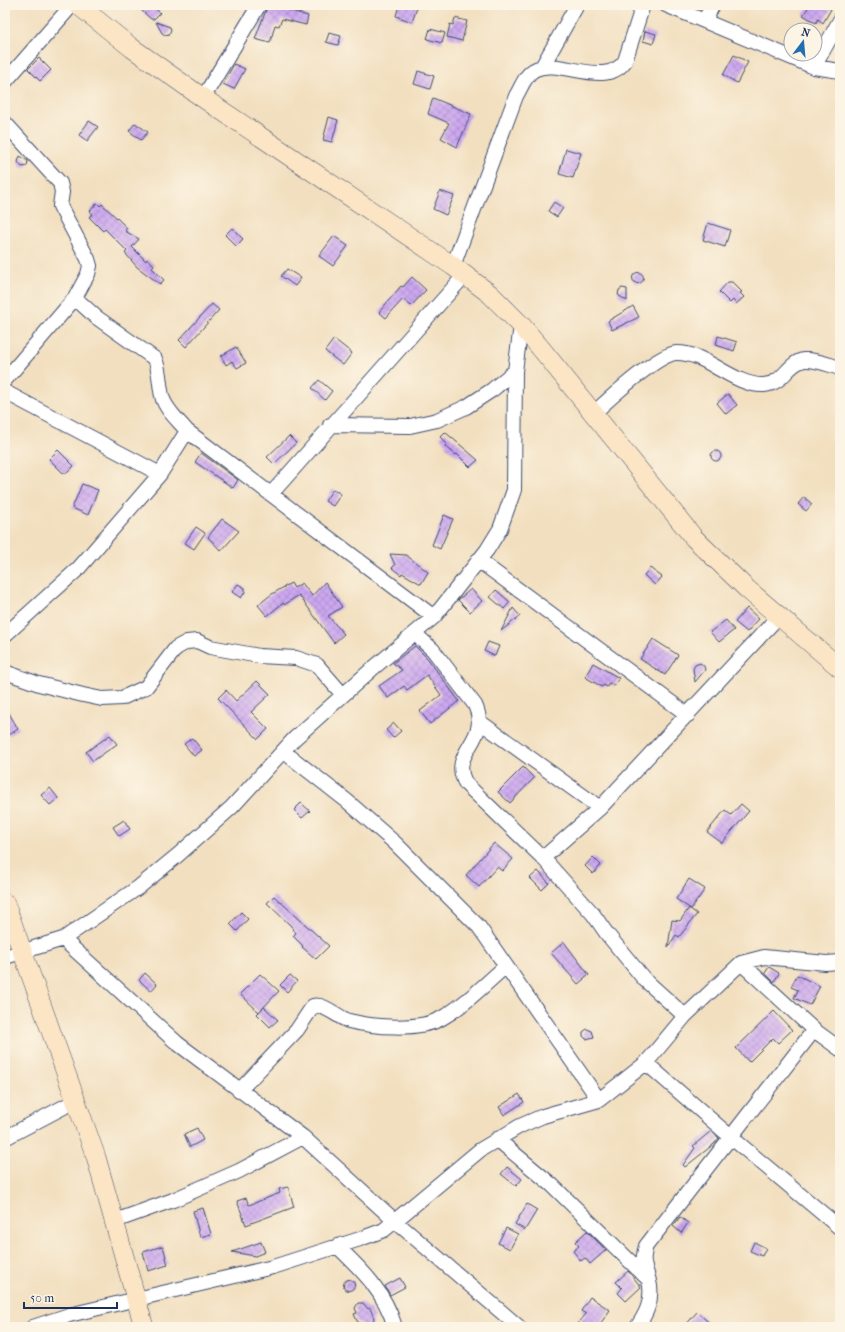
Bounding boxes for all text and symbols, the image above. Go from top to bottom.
north arrow [783,22,823,62]
text: N [800,25,812,40]
scale bar [24,1284,117,1310]
text: 50 m [30,1291,54,1305]

